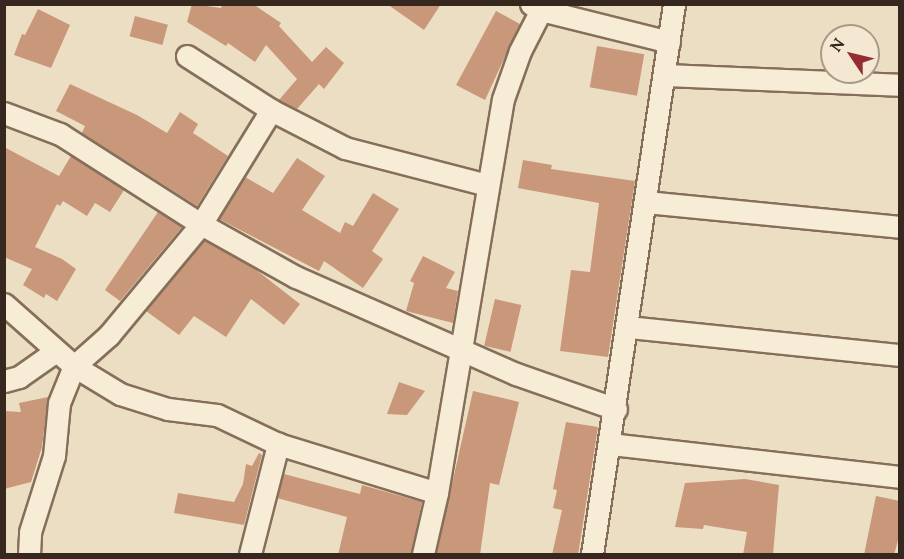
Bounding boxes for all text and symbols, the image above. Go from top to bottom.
north arrow [820,24,880,84]
text: N [825,34,849,56]

